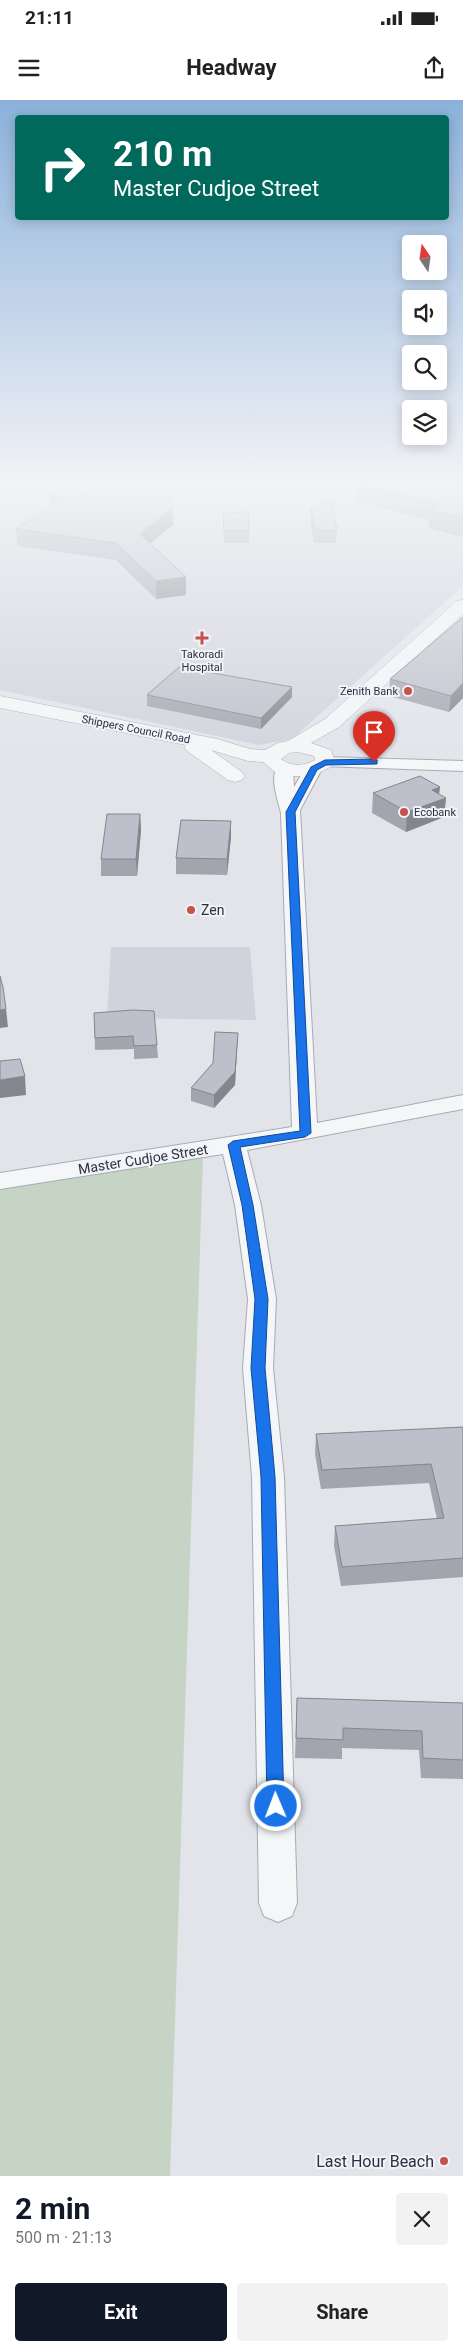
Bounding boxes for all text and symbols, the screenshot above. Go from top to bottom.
text: 21:11 [25,6,74,29]
icon: menu [15,54,43,82]
icon: share [420,54,448,82]
text: Headway [186,55,277,80]
text: 210 m [113,134,212,175]
icon: right [30,135,95,200]
text: Master Cudjoe Street [113,176,319,201]
north arrow [402,235,448,280]
map controls [402,235,447,445]
button: sound [402,290,447,335]
button: search [402,345,447,390]
button: layers [402,400,447,445]
marker: Takoradi Hospital [195,631,209,645]
place label: Takoradi Hospital [181,648,223,674]
place label: Zenith Bank [340,685,398,698]
marker: Zenith Bank [402,685,414,697]
pin [353,711,395,762]
street label: Shippers Council Road [81,713,191,746]
icon: arrive [360,718,388,746]
marker: Ecobank [398,806,410,818]
place label: Ecobank [414,806,456,819]
place label: Zen [201,902,224,918]
marker: Zen [185,904,197,916]
street label: Master Cudjoe Street [77,1141,209,1177]
position arrow [249,1779,301,1831]
place label: Last Hour Beach [316,2152,434,2171]
marker: Last Hour Beach [438,2155,450,2167]
text: 2 min [15,2191,90,2226]
button: close [396,2193,448,2245]
text: 500 m · 21:13 [15,2228,112,2247]
button: Exit [15,2283,227,2341]
button: Share [237,2283,448,2341]

